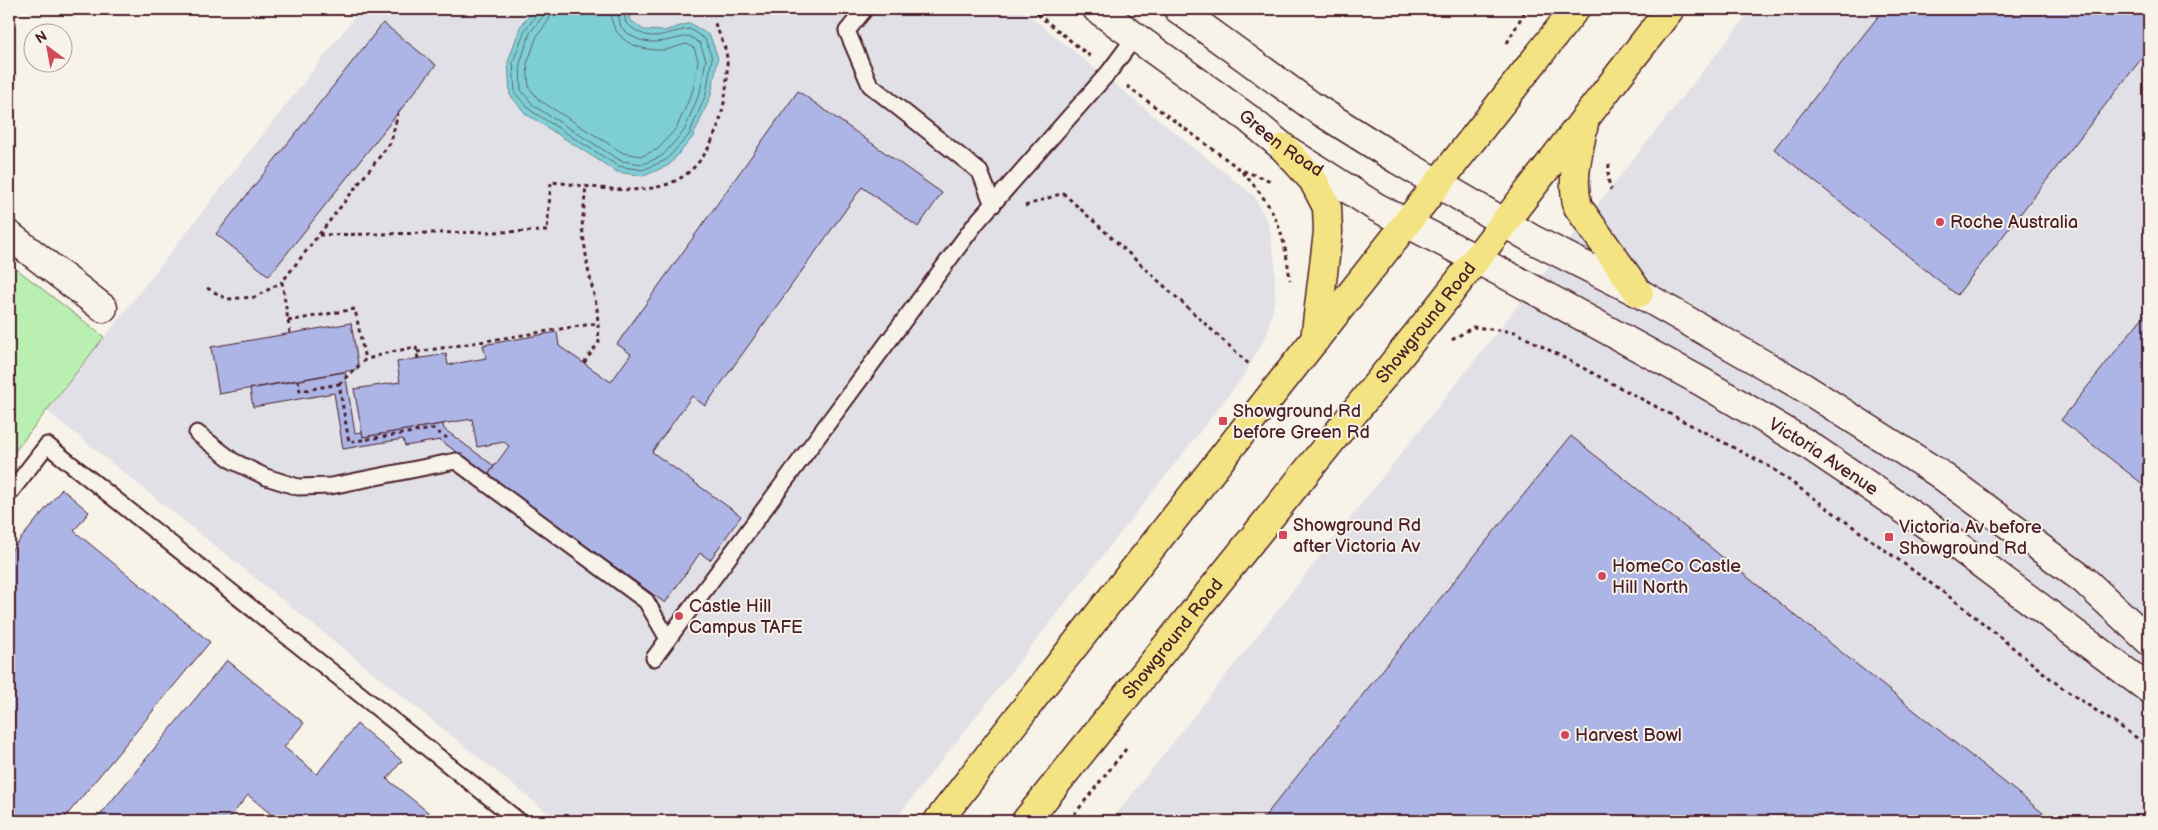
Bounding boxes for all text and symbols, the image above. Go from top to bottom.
north arrow [22,22,72,72]
text: N [32,27,50,47]
street label: Green Road [1235,105,1327,181]
place label: Roche Australia [1950,212,2078,233]
marker: Roche Australia [1934,216,1946,228]
street label: Showground Road [1372,258,1481,388]
place label: Showground Rd before Green Rd [1233,401,1370,443]
street label: Victoria Avenue [1765,414,1882,500]
marker: Showground Rd before Green Rd [1217,415,1229,427]
place label: Showground Rd after Victoria Av [1293,515,1421,557]
place label: Victoria Av before Showground Rd [1899,517,2042,559]
marker: Showground Rd after Victoria Av [1277,529,1289,541]
marker: Victoria Av before Showground Rd [1883,531,1895,543]
place label: HomeCo Castle Hill North [1612,556,1741,598]
marker: HomeCo Castle Hill North [1596,570,1608,582]
street label: Showground Road [1118,574,1228,703]
place label: Castle Hill Campus TAFE [689,596,803,638]
marker: Castle Hill Campus TAFE [673,610,685,622]
place label: Harvest Bowl [1575,725,1682,746]
marker: Harvest Bowl [1559,729,1571,741]

